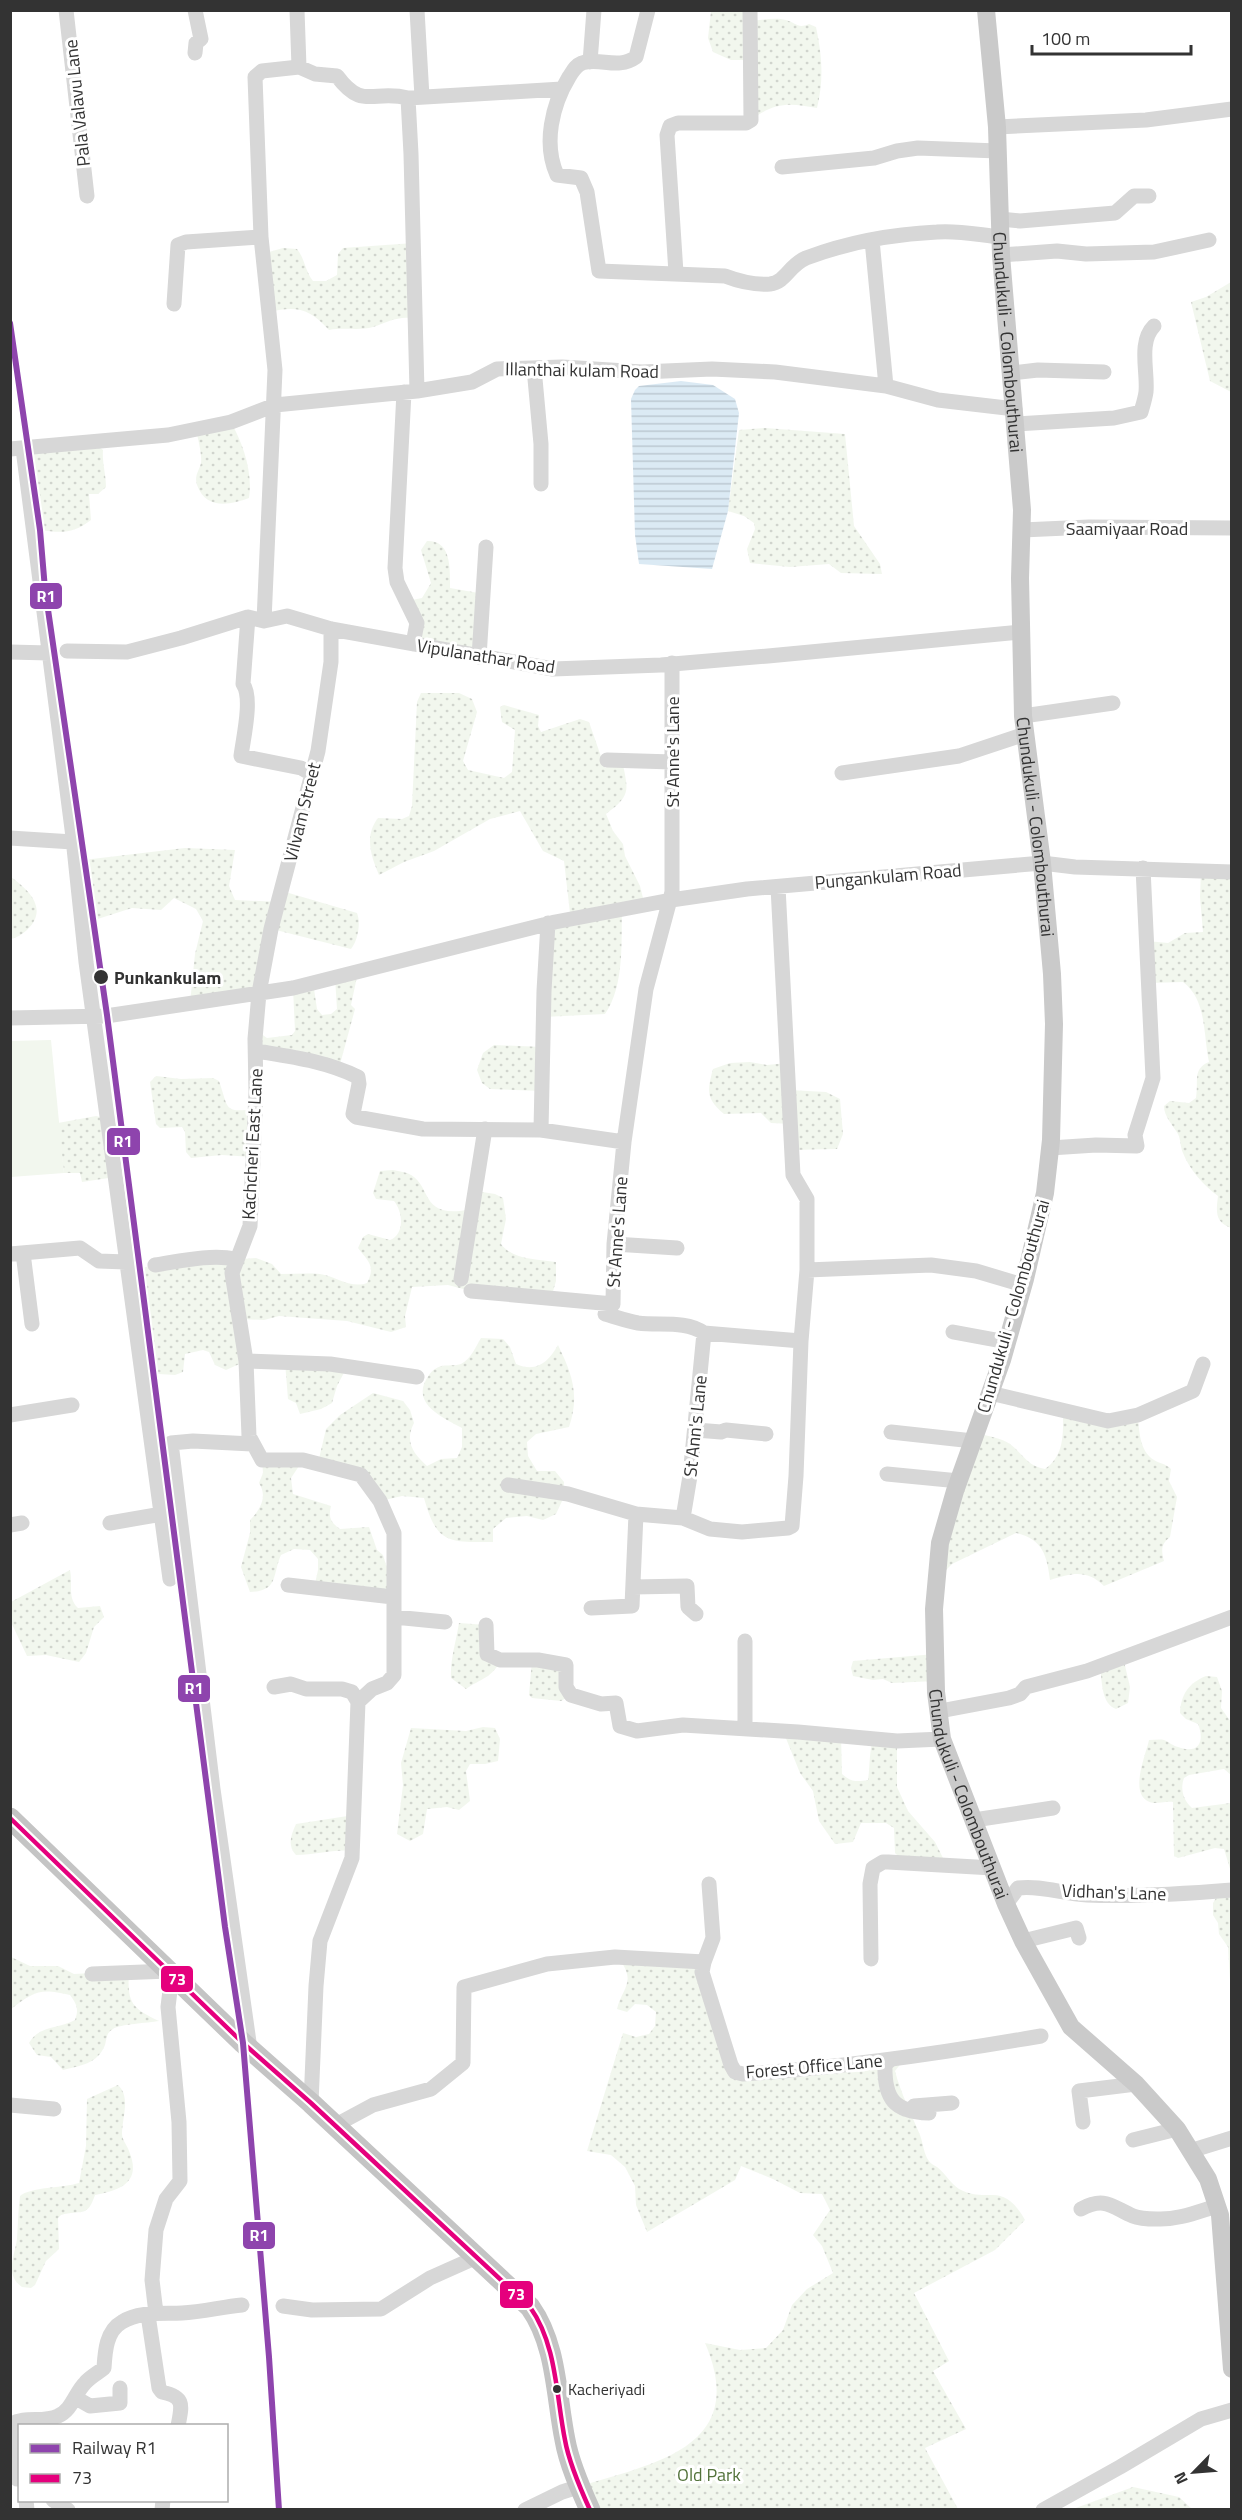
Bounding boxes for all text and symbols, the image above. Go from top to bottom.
scale bar [1032,18,1191,56]
text: 100 m [1041,25,1090,52]
street label: Pala Valavu Lane [57,38,97,168]
street label: Chundukuli - Colombouthurai [987,231,1031,453]
street label: Illanthai kulam Road [505,355,659,385]
street label: Saamiyaar Road [1066,515,1188,542]
line badge: R1 [29,582,63,610]
text: R1 [37,584,55,608]
street label: Vipulanathar Road [415,632,557,680]
street label: St Anne's Lane [659,696,686,808]
street label: Chundukuli - Colombouthurai [1010,715,1062,938]
street label: Vilvam Street [277,759,328,865]
street label: Pungankulam Road [814,856,962,896]
place label: Punkankulam [114,964,221,991]
marker: Punkankulam [92,968,110,986]
street label: Kachcheri East Lane [235,1068,269,1220]
line badge: R1 [106,1127,141,1156]
text: R1 [114,1129,132,1153]
street label: St Anne's Lane [600,1176,634,1288]
street label: Chundukuli - Colombouthurai [970,1196,1056,1416]
street label: St Ann's Lane [676,1374,714,1478]
line badge: R1 [177,1674,211,1703]
text: R1 [185,1676,203,1700]
street label: Chundukuli - Colombouthurai [922,1687,1016,1903]
street label: Vidhan's Lane [1061,1877,1167,1907]
line badge: 73 [160,1965,194,1993]
text: 73 [168,1967,186,1991]
street label: Forest Office Lane [744,2047,884,2085]
line badge: R1 [242,2221,276,2250]
text: R1 [250,2223,268,2247]
line badge: 73 [499,2280,534,2309]
text: 73 [507,2282,525,2306]
place label: Kacheriyadi [568,2377,645,2401]
marker: Kacheriyadi [551,2383,563,2395]
legend [18,2424,228,2502]
text: Railway R1 [72,2434,157,2461]
north arrow [1164,2442,1224,2502]
park label: Old Park [677,2461,741,2488]
text: 73 [72,2464,92,2491]
text: N [1167,2468,1194,2488]

